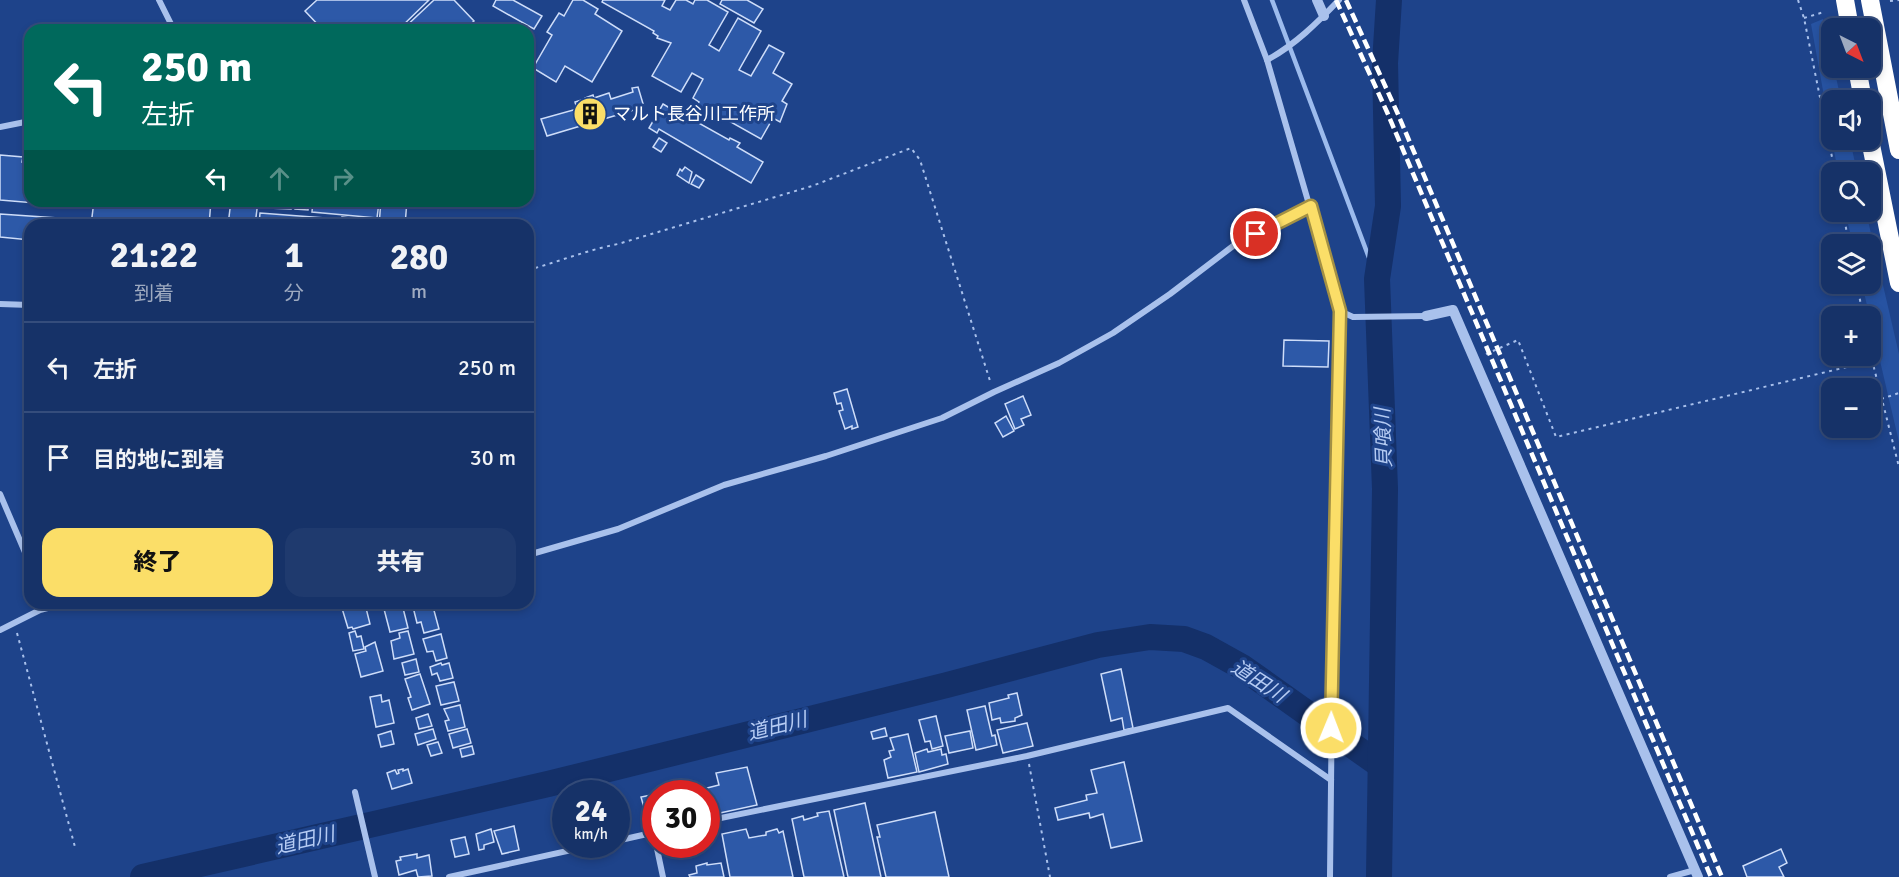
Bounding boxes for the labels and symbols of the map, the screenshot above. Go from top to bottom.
north arrow [1821,18,1881,78]
building icon: マルト長谷川工作所 [572,96,608,132]
place label: マルト長谷川工作所 [613,103,775,125]
pin [1230,208,1281,259]
water label: 貝喰川 [1370,406,1397,468]
water label: 道田川 [1227,655,1292,709]
position arrow [1299,696,1363,760]
water label: 道田川 [745,707,811,746]
speed limit sign: 30 [642,780,720,858]
water label: 道田川 [273,821,339,859]

